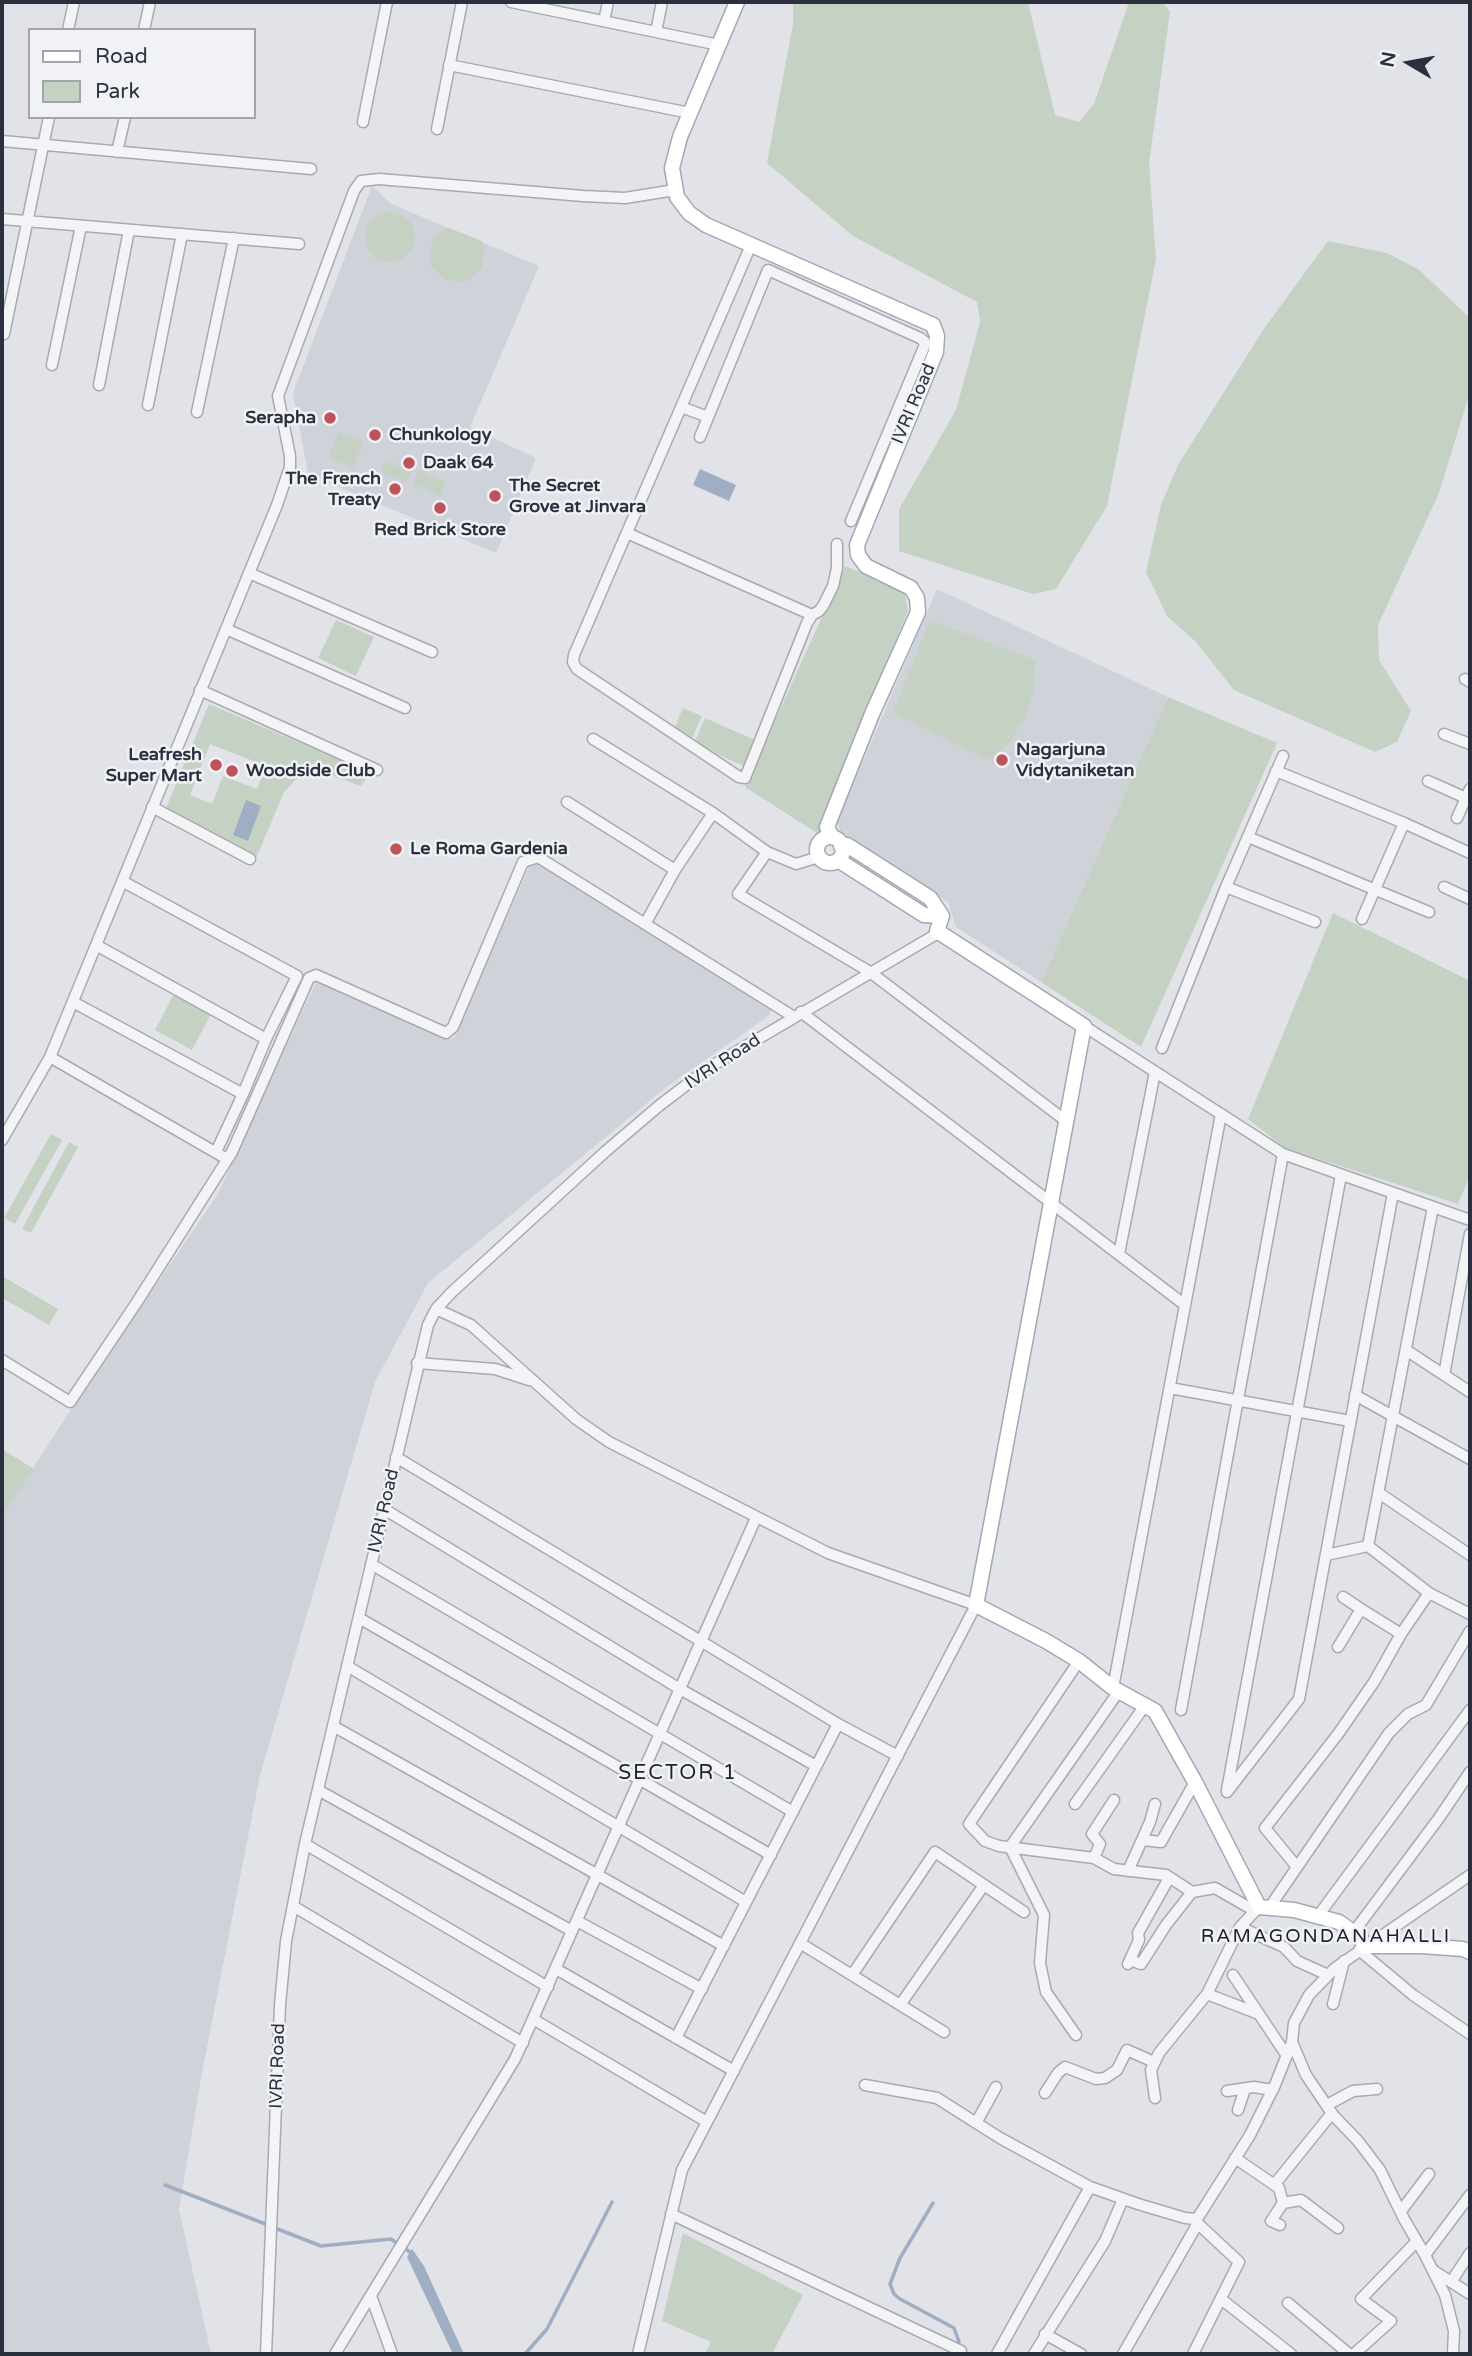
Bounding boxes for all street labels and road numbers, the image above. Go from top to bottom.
street label: IVRI Road [887,360,941,448]
street label: IVRI Road [681,1030,765,1094]
street label: IVRI Road [364,1467,404,1555]
street label: IVRI Road [266,2023,290,2109]

